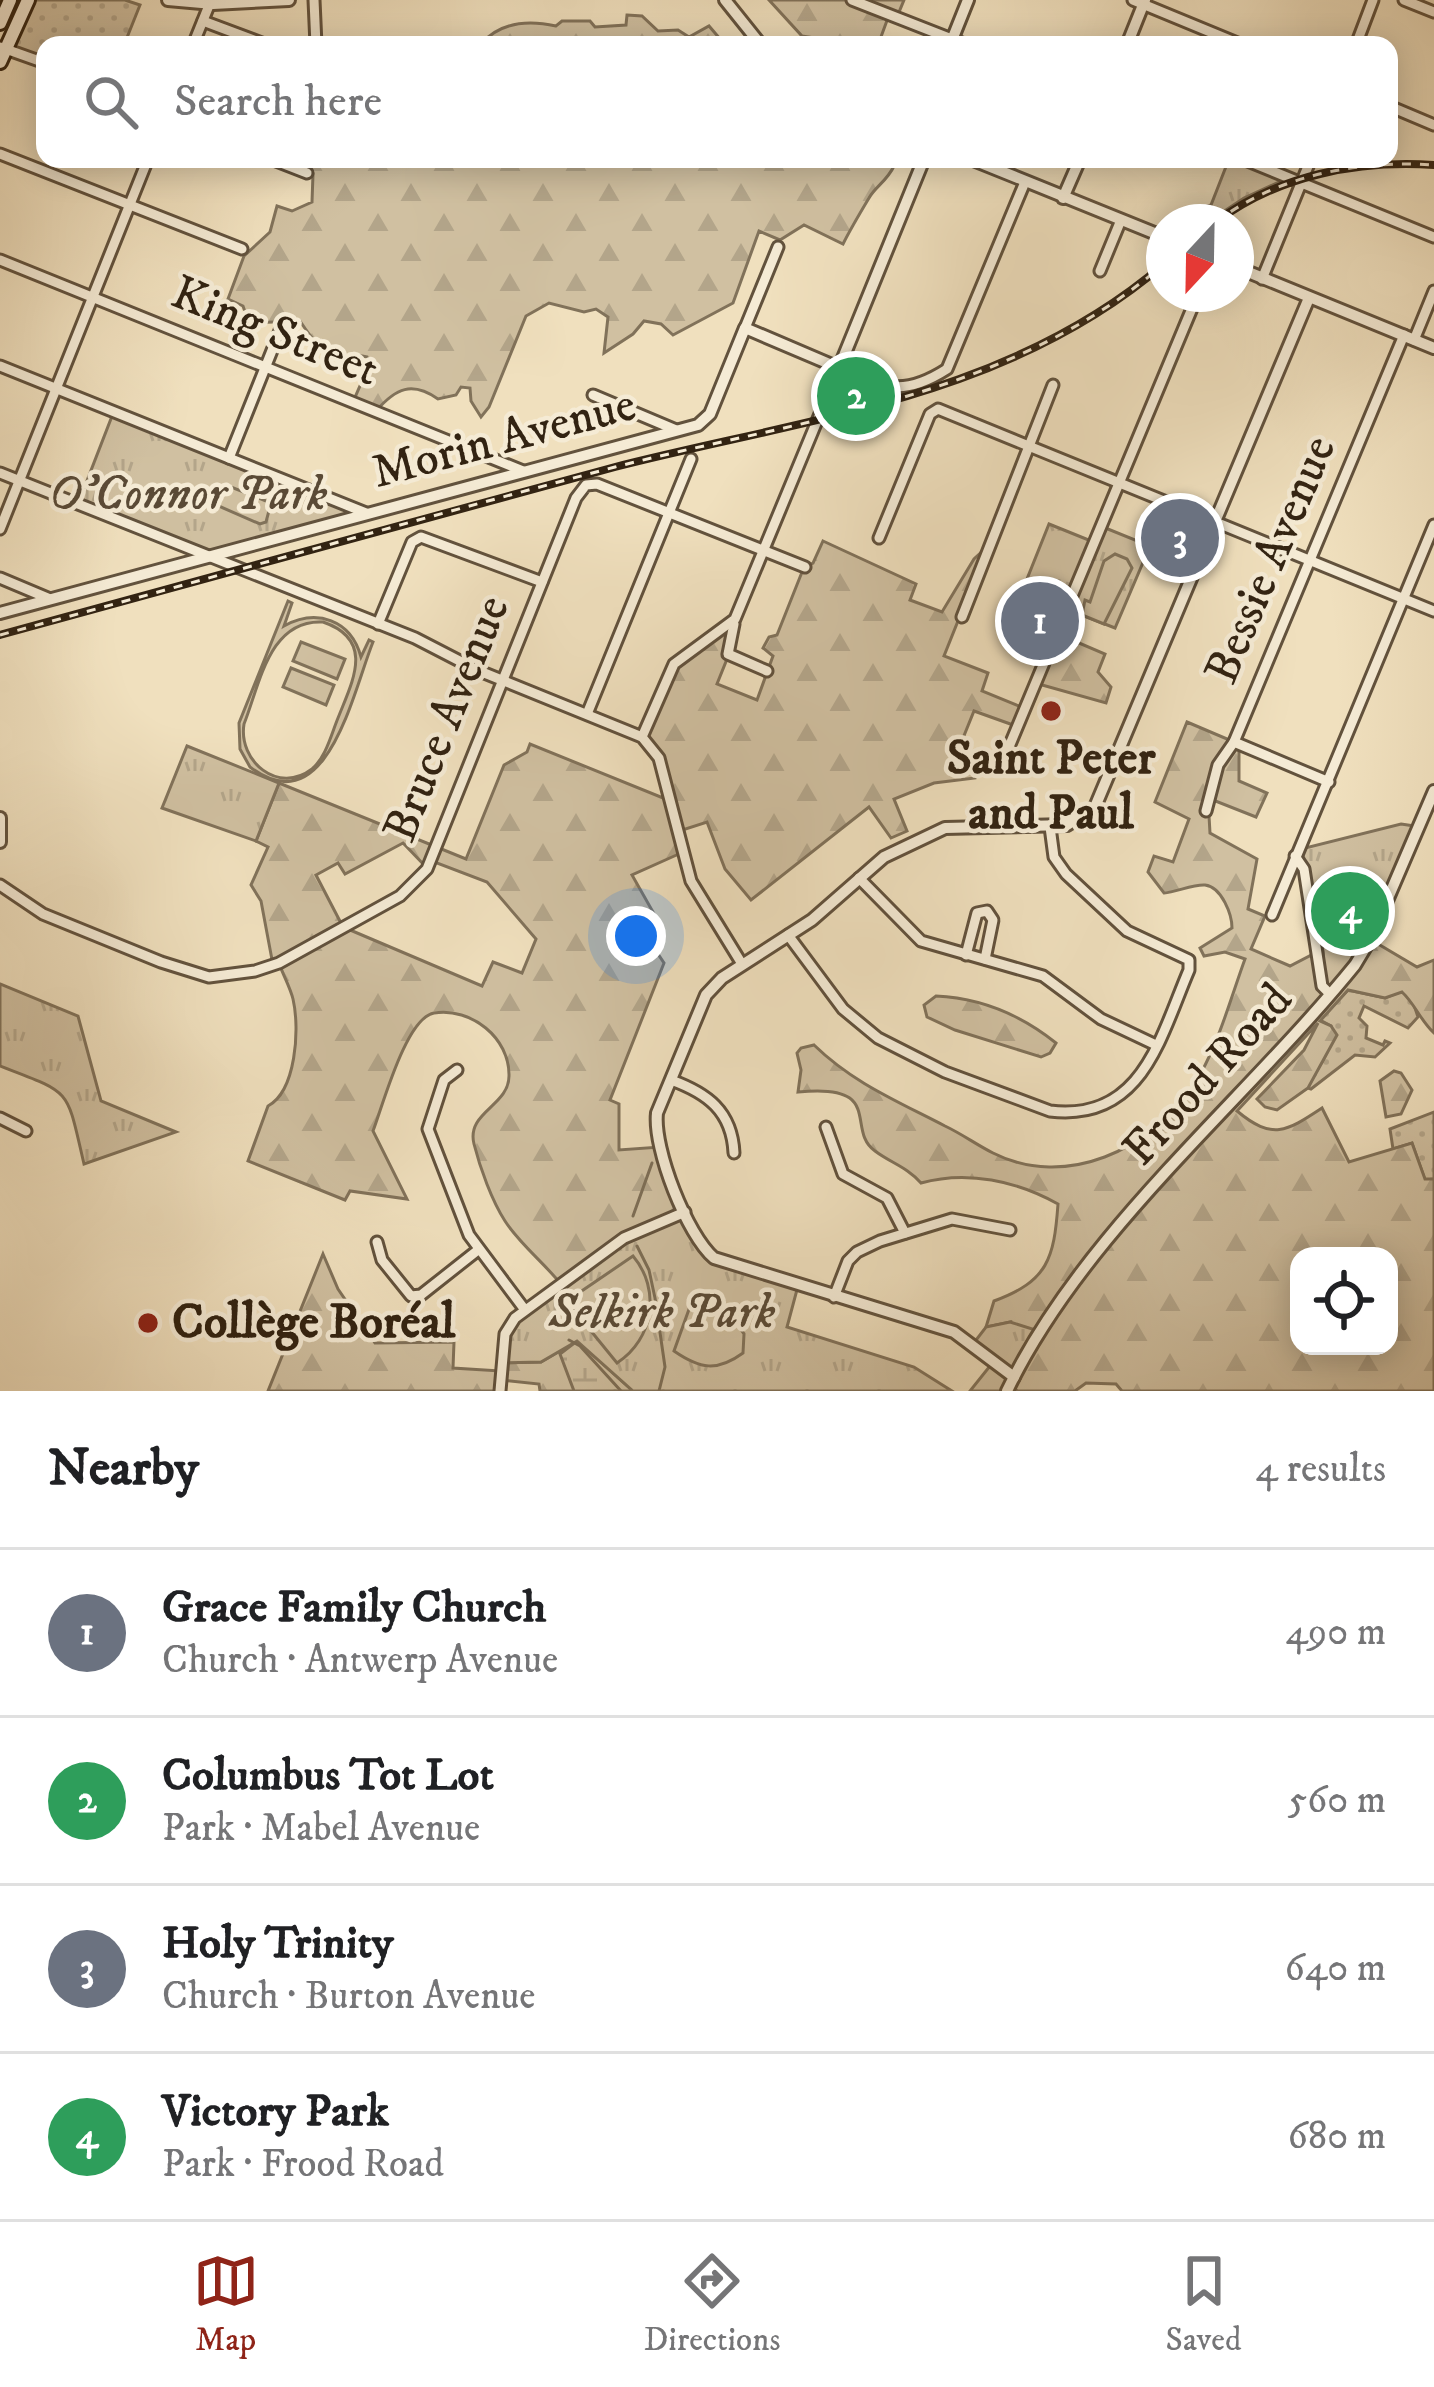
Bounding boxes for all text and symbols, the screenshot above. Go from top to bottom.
search box [36,36,1398,168]
icon: search [78,69,144,135]
text: Search here [174,74,382,130]
north arrow [1146,204,1254,312]
street label: King Street [163,263,387,401]
pin: 2 [817,351,895,441]
street label: Morin Avenue [366,375,642,503]
street label: Bessie Avenue [1192,427,1350,693]
park label: O'Connor Park [49,465,327,525]
pin: 3 [1141,493,1219,583]
pin: 1 [1001,576,1079,666]
street label: Bruce Avenue [370,587,524,851]
marker: Saint Peter and Paul [1038,698,1064,724]
place label: Saint Peter and Paul [947,729,1156,844]
pin: 4 [1311,866,1389,956]
your location [606,906,666,966]
street label: Frood Road [1110,971,1306,1179]
map controls [1290,1247,1398,1355]
button: locate [1290,1247,1398,1355]
park label: Selkirk Park [548,1283,775,1343]
place label: Collège Boréal [172,1293,456,1353]
marker: Collège Boréal [135,1310,161,1336]
text: Nearby [48,1437,199,1501]
text: 4 results [1256,1445,1386,1494]
text: Grace Family Church [162,1580,546,1636]
text: 1 [80,1608,94,1657]
text: 490 m [1285,1608,1386,1657]
text: Church · Antwerp Avenue [162,1636,558,1685]
text: Columbus Tot Lot [162,1748,494,1804]
text: 2 [77,1776,97,1825]
text: 560 m [1288,1776,1386,1825]
text: Park · Mabel Avenue [162,1804,480,1853]
text: Holy Trinity [162,1916,393,1972]
text: 3 [80,1944,94,1993]
text: 640 m [1285,1944,1386,1993]
text: Church · Burton Avenue [162,1972,535,2021]
text: Victory Park [162,2084,389,2140]
text: 4 [76,2112,98,2161]
text: 680 m [1288,2112,1386,2161]
text: Park · Frood Road [162,2140,444,2189]
tab: Map [193,2248,259,2361]
tab: Directions [644,2248,780,2361]
tab: Saved [1166,2248,1241,2361]

